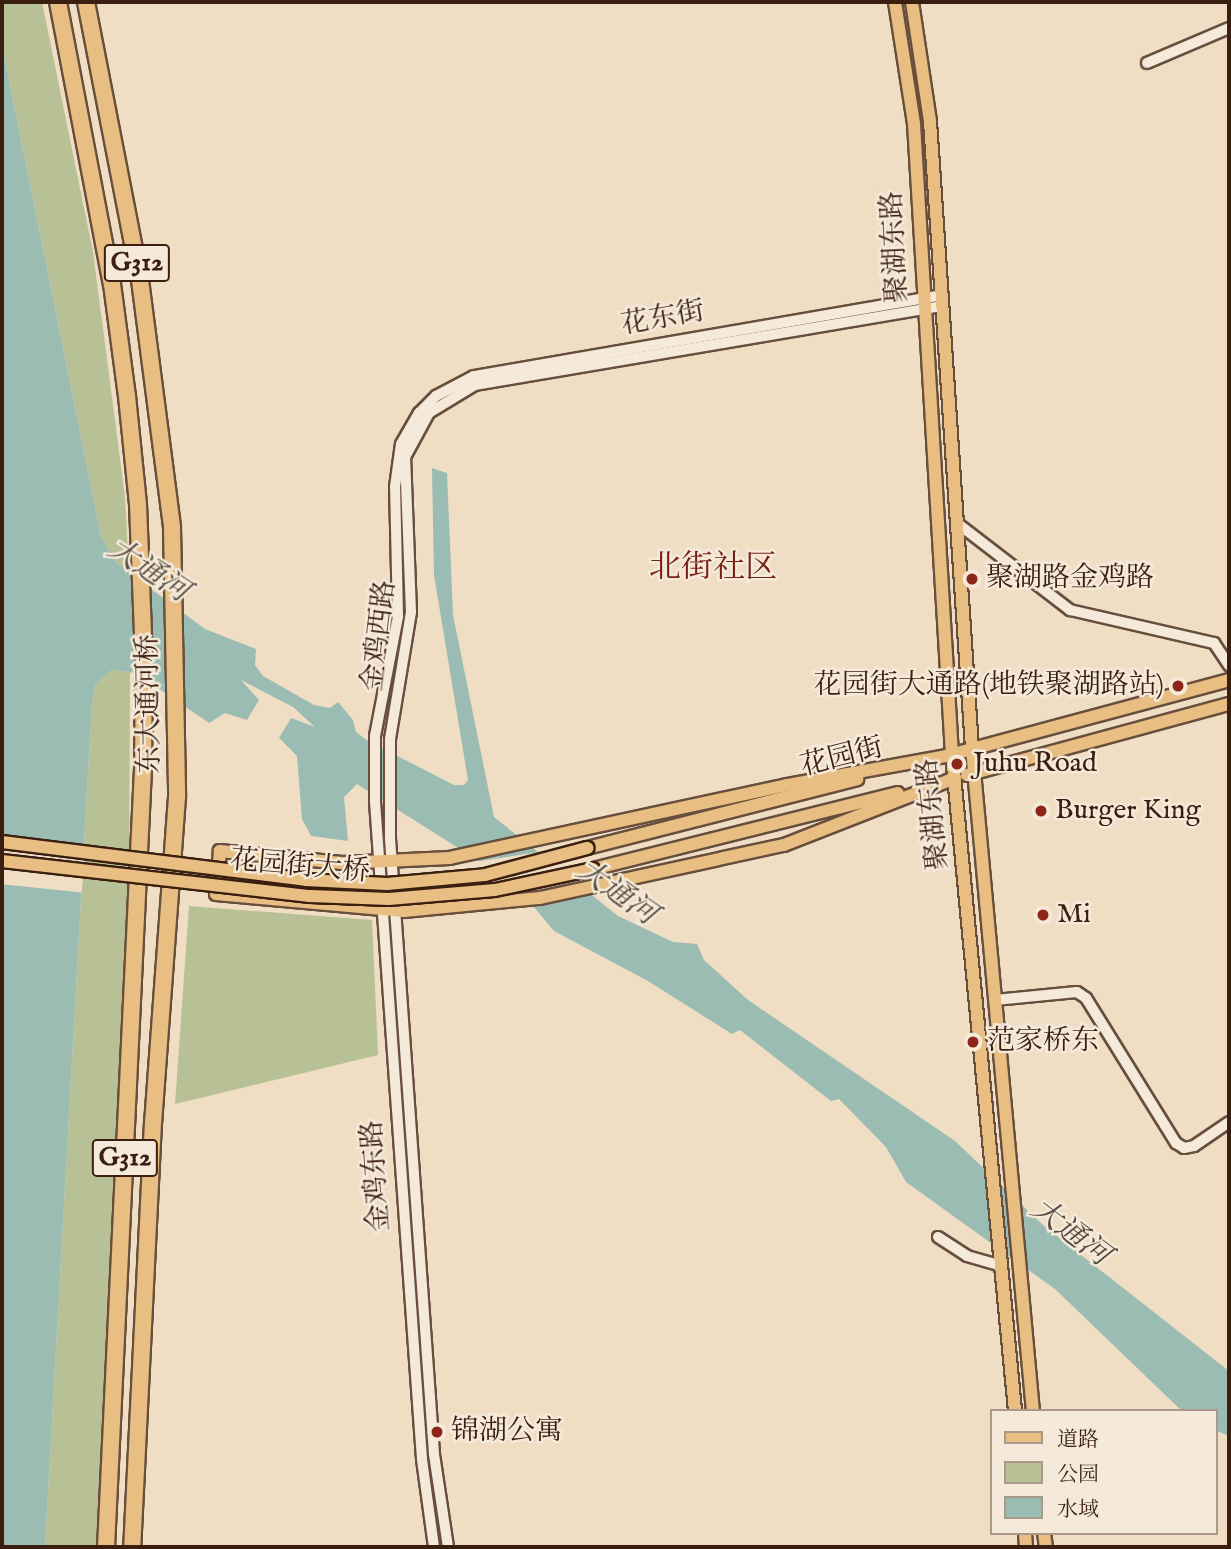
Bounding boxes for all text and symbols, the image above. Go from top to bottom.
street label: 聚湖东路 [876,190,916,304]
road number: G312 [104,240,170,286]
street label: 花东街 [619,295,707,343]
water label: 大通河 [100,531,196,611]
district label: 北街社区 [649,550,777,588]
place label: 聚湖路金鸡路 [986,562,1154,596]
marker: 聚湖路金鸡路 [964,571,980,587]
street label: 金鸡西路 [357,578,403,694]
street label: 东大通河桥 [132,634,168,774]
place label: 花园街大通路(地铁聚湖路站) [814,669,1164,703]
marker: 花园街大通路(地铁聚湖路站) [1170,678,1186,694]
street label: 花园街 [797,732,887,784]
place label: Juhu Road [973,747,1097,781]
marker: Juhu Road [947,754,967,774]
street label: 聚湖东路 [911,757,957,871]
place label: Burger King [1055,794,1201,828]
marker: Burger King [1033,803,1049,819]
street label: 花园街大桥 [229,844,371,890]
water label: 大通河 [569,852,663,934]
place label: Mi [1057,898,1091,932]
marker: Mi [1035,907,1051,923]
place label: 范家桥东 [987,1025,1099,1059]
marker: 范家桥东 [965,1034,981,1050]
street label: 金鸡东路 [356,1119,398,1233]
road number: G312 [92,1135,158,1180]
water label: 大通河 [1023,1192,1117,1274]
legend [990,1409,1217,1535]
place label: 锦湖公寓 [451,1415,563,1449]
marker: 锦湖公寓 [429,1424,445,1440]
text: 道路 [1057,1427,1099,1454]
text: 公园 [1057,1462,1099,1489]
text: 水域 [1057,1497,1099,1524]

